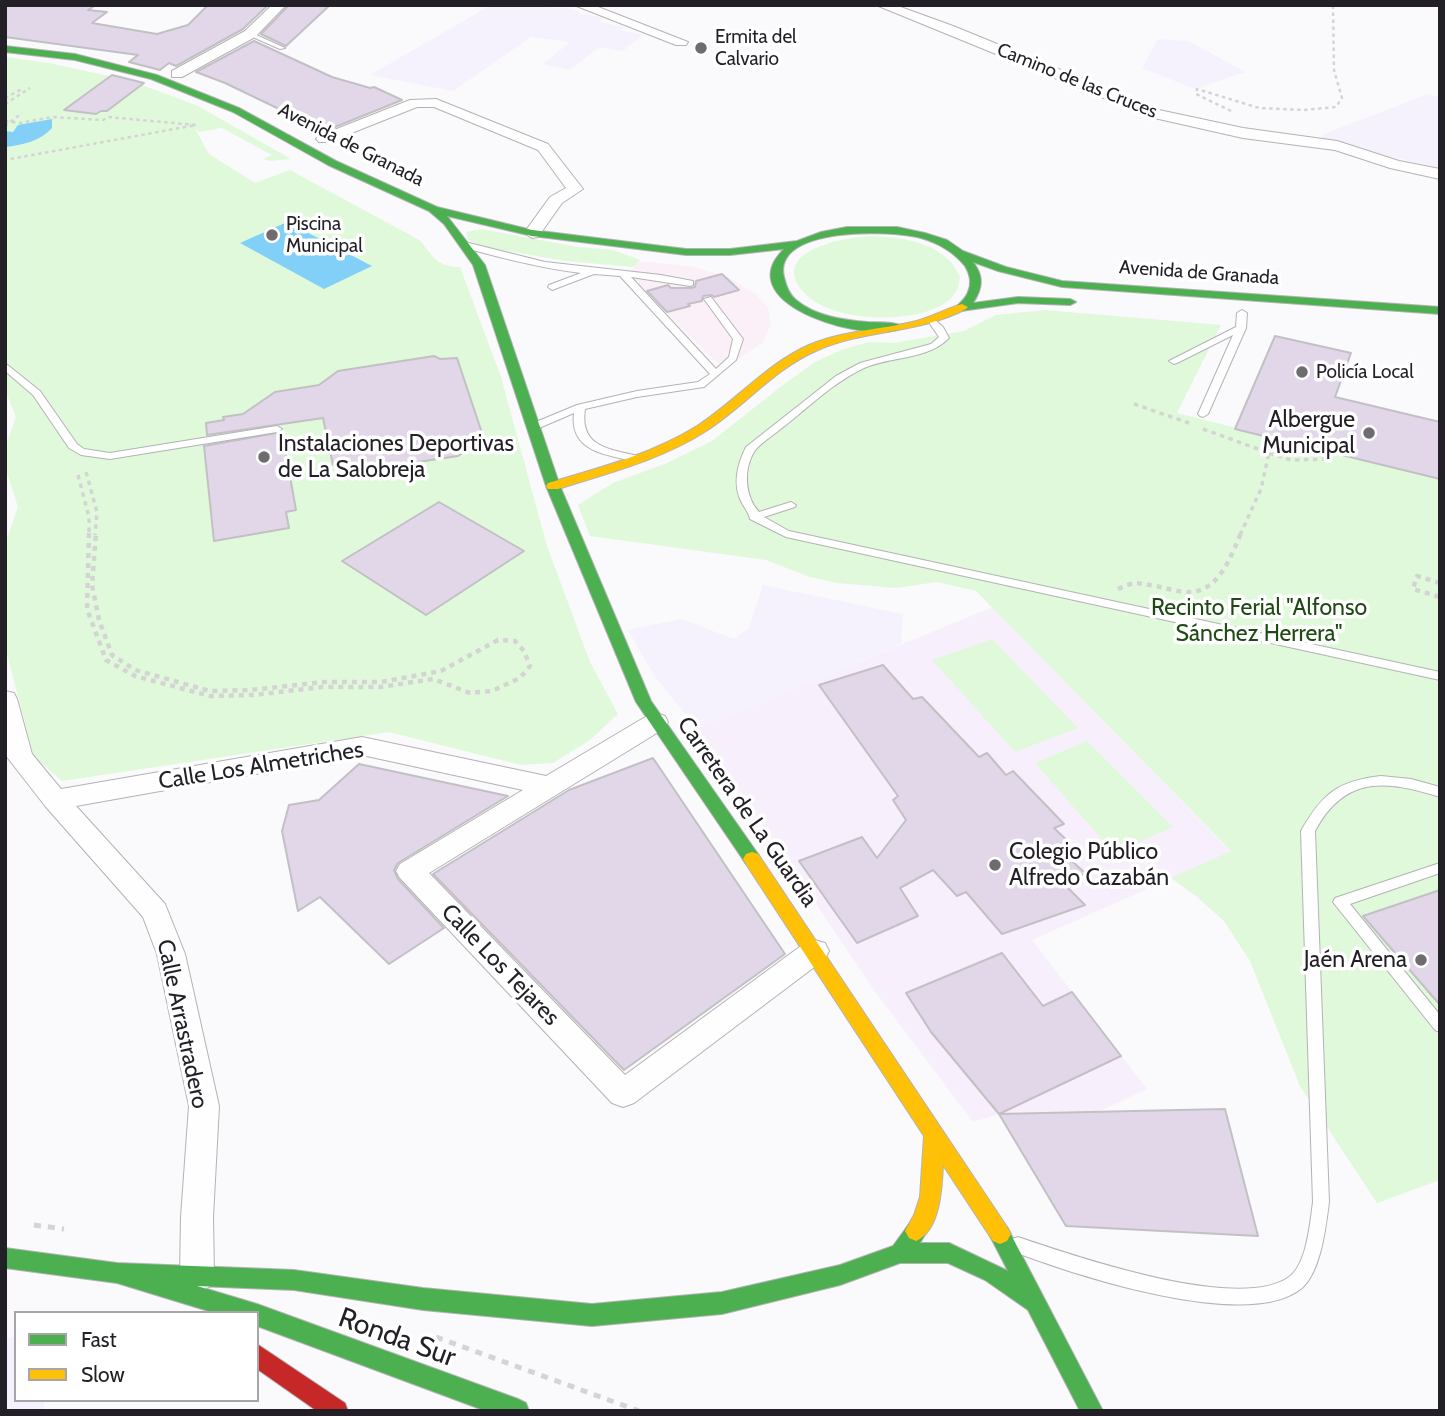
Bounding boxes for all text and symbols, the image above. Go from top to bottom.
place label: Ermita del Calvario [715,26,797,70]
street label: Camino de las Cruces [994,38,1160,124]
marker: Ermita del Calvario [693,40,709,56]
street label: Avenida de Granada [274,98,428,192]
place label: Piscina Municipal [286,213,363,257]
marker: Piscina Municipal [264,227,280,243]
street label: Avenida de Granada [1118,256,1280,290]
place label: Policía Local [1316,361,1414,383]
marker: Policía Local [1294,364,1310,380]
place label: Albergue Municipal [1262,406,1355,460]
marker: Albergue Municipal [1361,425,1377,441]
place label: Instalaciones Deportivas de La Salobreja [278,430,514,484]
marker: Instalaciones Deportivas de La Salobreja [256,449,272,465]
park label: Recinto Ferial "Alfonso Sánchez Herrera" [1151,594,1367,648]
street label: Carretera de La Guardia [671,712,823,912]
street label: Calle Los Almetriches [157,736,365,796]
place label: Colegio Público Alfredo Cazabán [1009,838,1169,892]
marker: Colegio Público Alfredo Cazabán [987,857,1003,873]
street label: Calle Los Tejares [435,899,565,1031]
street label: Calle Arrastradero [151,937,213,1111]
place label: Jaén Arena [1304,946,1407,974]
marker: Jaén Arena [1413,952,1429,968]
street label: Ronda Sur [334,1301,460,1375]
legend [14,1311,259,1402]
text: Fast [81,1327,117,1352]
text: Slow [81,1362,125,1387]

